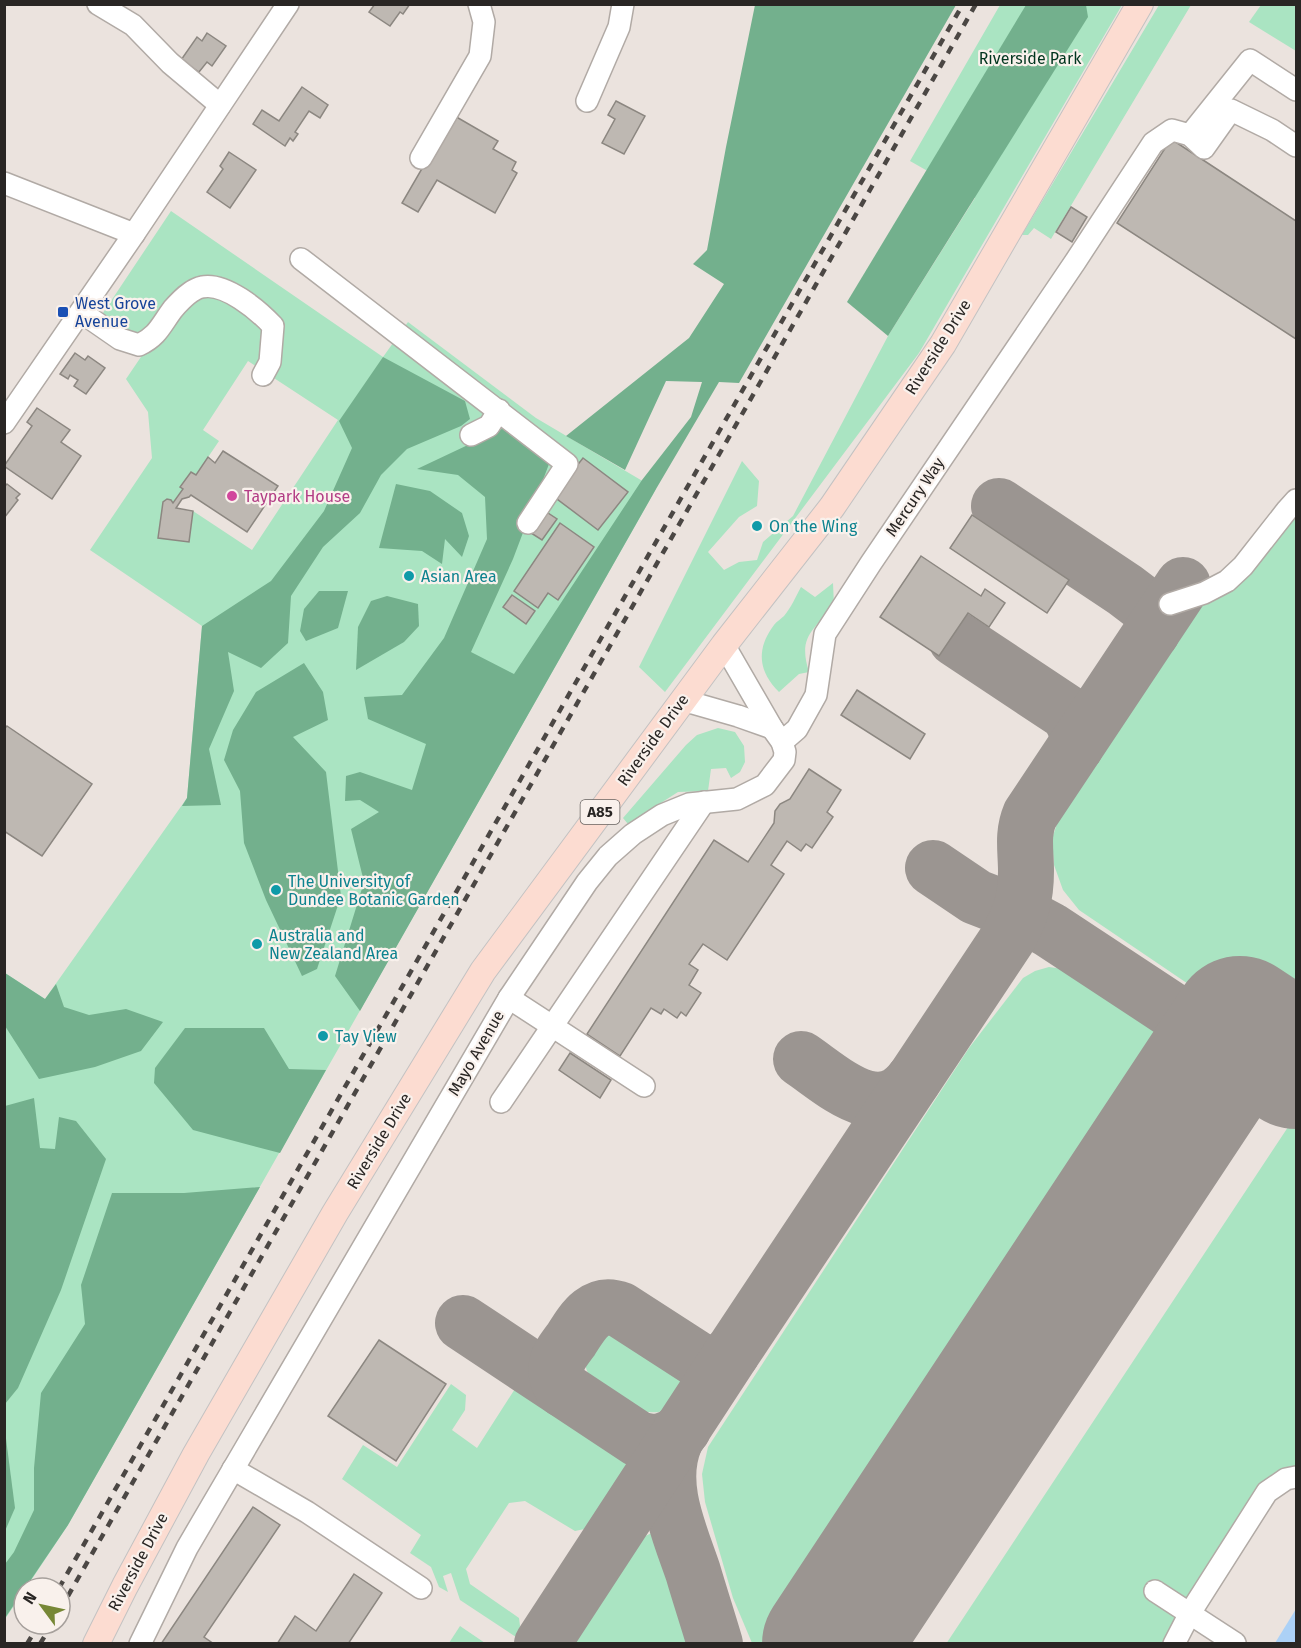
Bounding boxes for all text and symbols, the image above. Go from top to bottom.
park label: Riverside Park [979,49,1082,68]
place label: West Grove Avenue [75,294,156,331]
street label: Riverside Drive [901,296,975,398]
marker: West Grove Avenue [56,305,70,319]
street label: Mercury Way [882,454,948,540]
place label: Taypark House [244,487,350,506]
marker: Taypark House [225,489,239,503]
place label: On the Wing [769,517,858,536]
marker: On the Wing [750,519,764,533]
place label: Asian Area [421,567,497,586]
marker: Asian Area [402,569,416,583]
street label: Riverside Drive [613,690,693,790]
road number: A85 [580,800,620,824]
place label: The University of Dundee Botanic Garden [288,872,460,909]
marker: The University of Dundee Botanic Garden [269,883,283,897]
place label: Australia and New Zealand Area [269,926,398,963]
marker: Australia and New Zealand Area [250,937,264,951]
street label: Mayo Avenue [444,1007,508,1099]
place label: Tay View [335,1027,397,1046]
marker: Tay View [316,1029,330,1043]
street label: Riverside Drive [343,1090,415,1192]
street label: Riverside Drive [104,1510,172,1614]
north arrow [12,1576,72,1636]
text: N [19,1588,41,1608]

